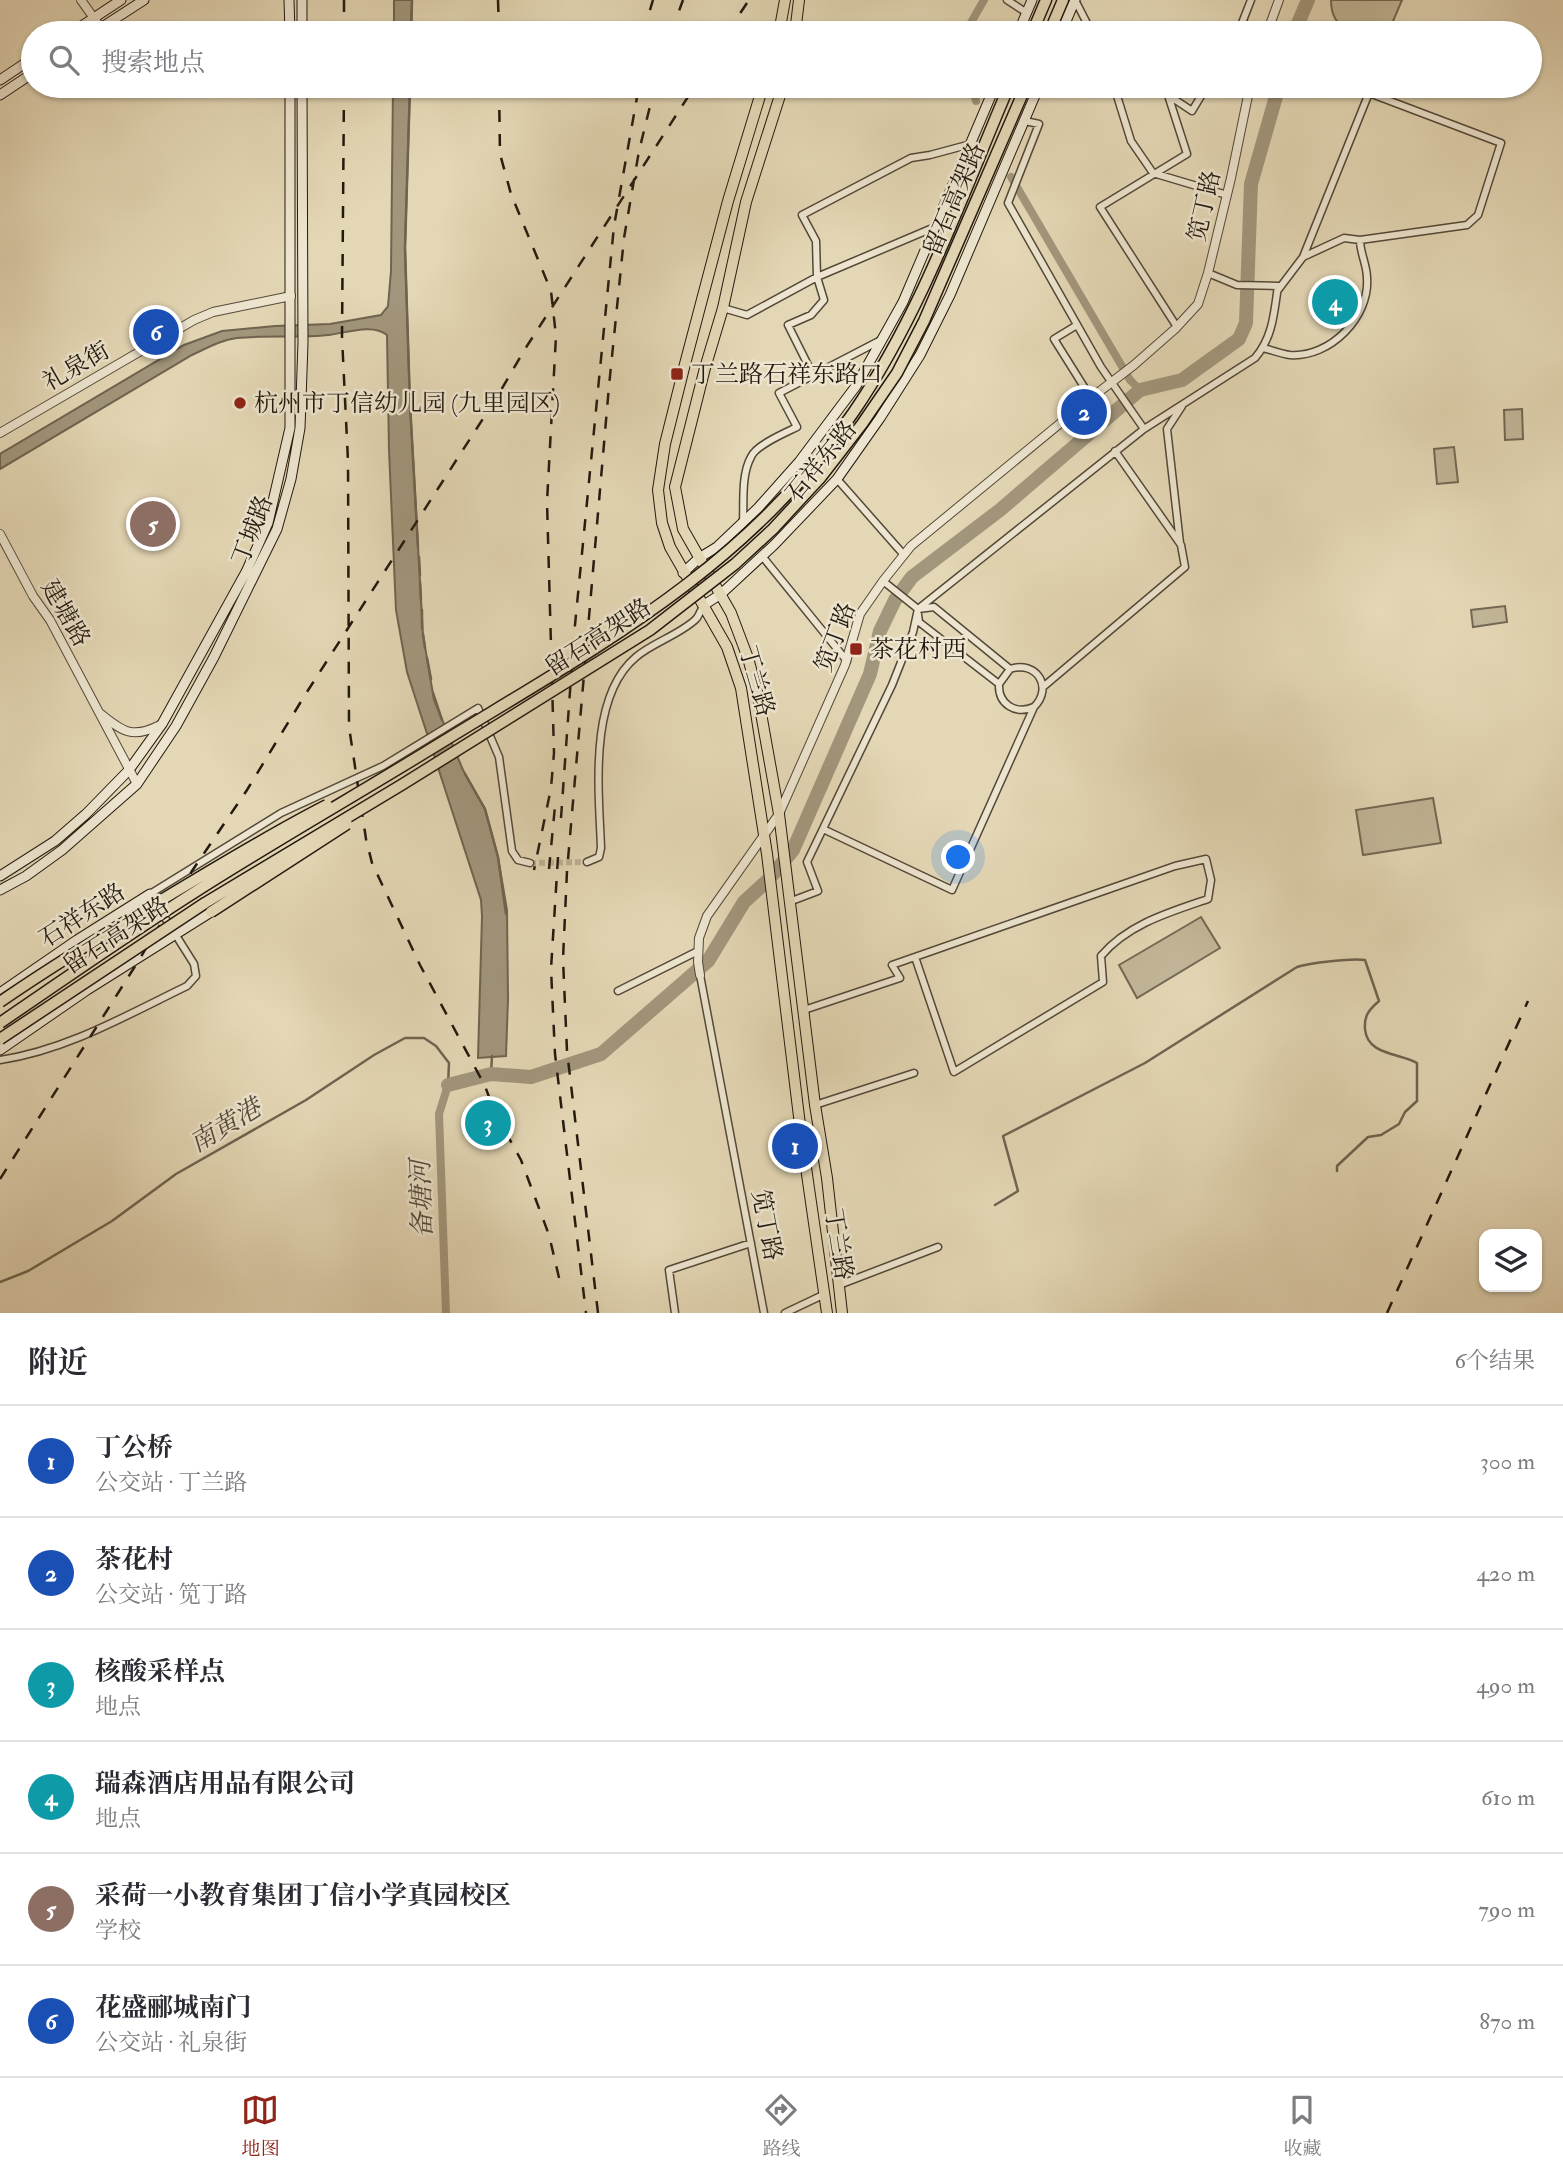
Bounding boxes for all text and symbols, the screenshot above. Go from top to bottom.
search box [21,21,1542,98]
icon: search [45,41,83,79]
text: 搜索地点 [101,47,205,79]
street label: 留石高架路 [917,138,992,260]
street label: 笕丁路 [1181,168,1228,245]
pin: 4 [1312,276,1358,328]
pin: 6 [133,306,179,358]
street label: 礼泉街 [37,335,115,398]
place label: 丁兰路石祥东路口 [691,359,883,390]
marker: 丁兰路石祥东路口 [669,366,685,382]
pin: 2 [1061,386,1107,438]
place label: 杭州市丁信幼儿园 (九里园区) [254,388,560,419]
marker: 杭州市丁信幼儿园 (九里园区) [232,395,248,411]
street label: 石祥东路 [779,414,864,508]
street label: 丁城路 [225,491,280,569]
pin: 5 [130,498,176,550]
street label: 建塘路 [34,574,97,652]
street label: 留石高架路 [540,592,657,683]
street label: 笕丁路 [808,598,863,676]
place label: 茶花村西 [870,634,966,665]
marker: 茶花村西 [848,641,864,657]
street label: 丁兰路 [732,642,781,720]
your location [941,840,975,874]
street label: 石祥东路 [34,876,131,955]
street label: 留石高架路 [58,890,175,981]
water label: 南黄港 [184,1091,270,1160]
pin: 3 [465,1097,511,1149]
pin: 1 [772,1120,818,1172]
water label: 备塘河 [405,1155,439,1239]
street label: 笕丁路 [744,1187,789,1263]
street label: 丁兰路 [818,1206,859,1282]
map controls [1479,1229,1542,1292]
button: layers [1479,1229,1542,1292]
text: 附近 [28,1344,88,1381]
text: 6个结果 [1454,1346,1535,1375]
text: 丁公桥 [95,1432,173,1464]
text: 1 [47,1447,55,1476]
text: 300 m [1480,1447,1535,1476]
text: 公交站 · 丁兰路 [95,1468,247,1497]
text: 茶花村 [95,1544,173,1576]
text: 2 [45,1559,57,1588]
text: 420 m [1476,1559,1535,1588]
text: 公交站 · 笕丁路 [95,1580,247,1609]
text: 核酸采样点 [95,1656,225,1688]
text: 3 [47,1671,55,1700]
text: 490 m [1476,1671,1535,1700]
text: 地点 [95,1692,141,1721]
text: 瑞森酒店用品有限公司 [95,1768,355,1800]
text: 4 [45,1783,57,1812]
text: 610 m [1481,1783,1535,1812]
text: 地点 [95,1804,141,1833]
text: 采荷一小教育集团丁信小学真园校区 [95,1880,511,1912]
text: 5 [46,1895,56,1924]
text: 790 m [1478,1895,1535,1924]
text: 学校 [95,1916,141,1945]
text: 花盛郦城南门 [95,1992,251,2024]
text: 6 [45,2007,57,2036]
text: 870 m [1479,2007,1535,2036]
text: 公交站 · 礼泉街 [95,2028,247,2057]
tab: 地图 [241,2091,280,2161]
tab: 路线 [762,2091,801,2161]
tab: 收藏 [1283,2091,1322,2161]

